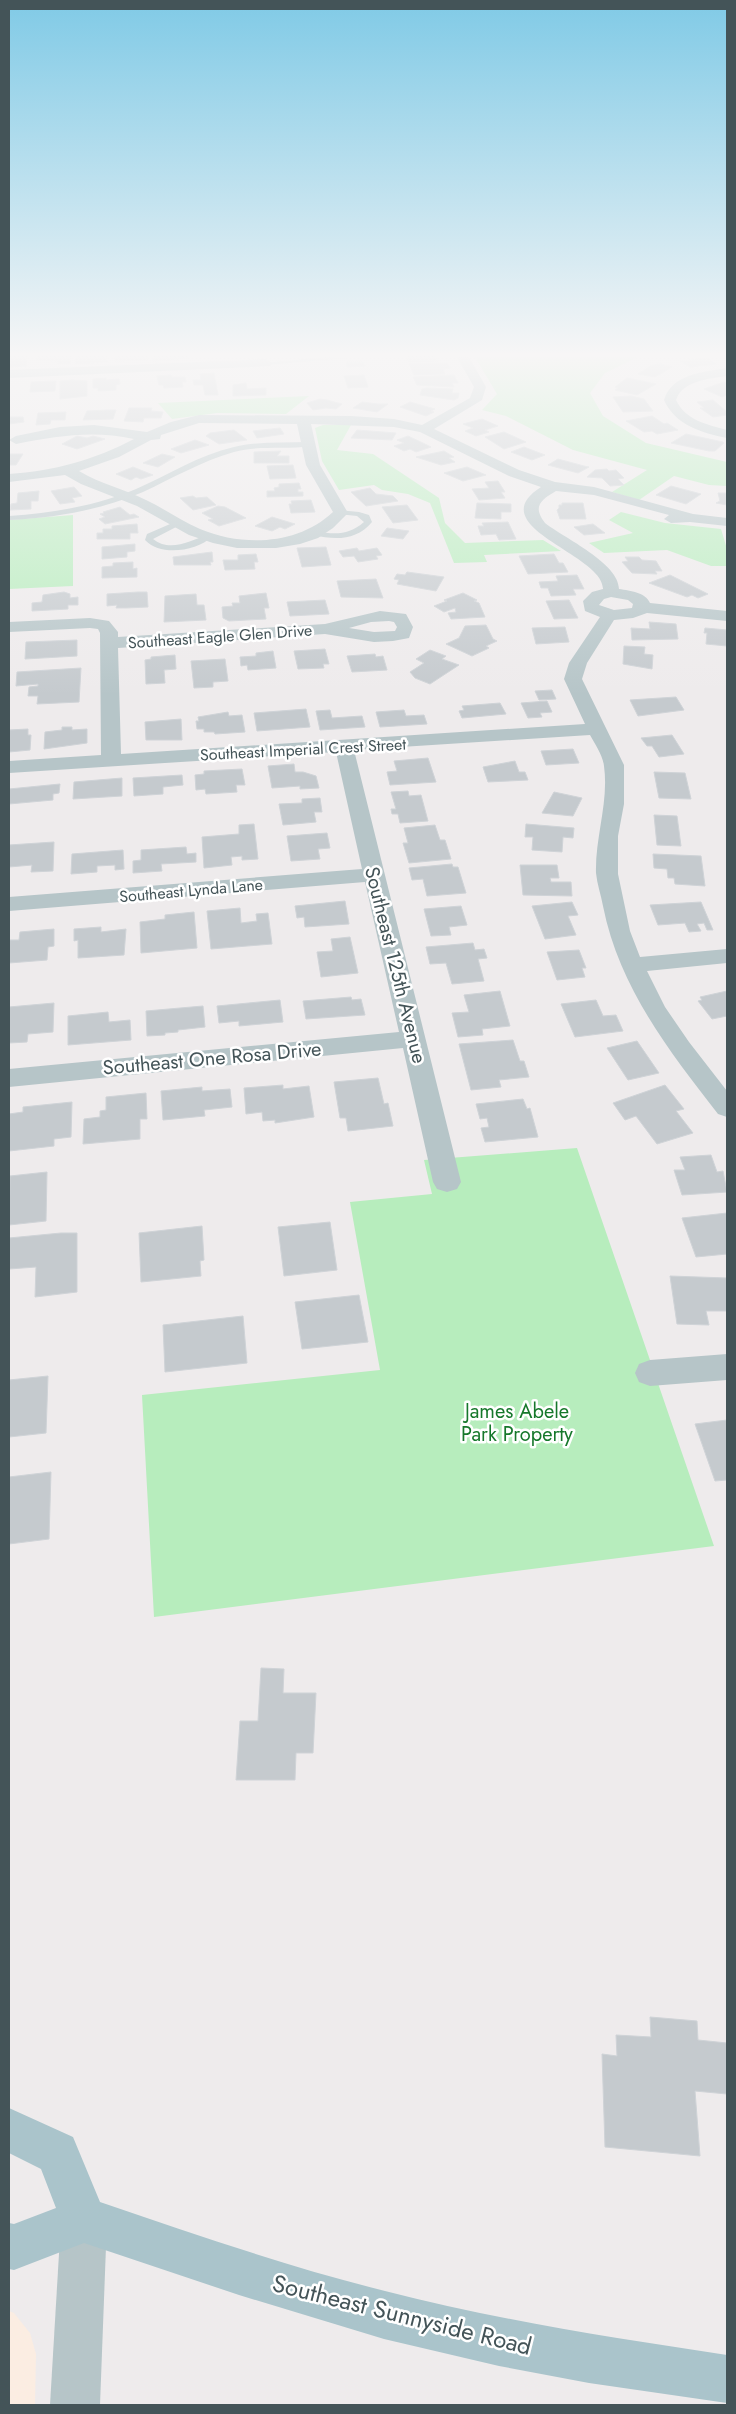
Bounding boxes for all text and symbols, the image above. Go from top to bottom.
street label: Southeast Eagle Glen Drive [127,619,313,654]
street label: Southeast Imperial Crest Street [199,733,407,766]
street label: Southeast 125th Avenue [357,864,434,1066]
street label: Southeast Lynda Lane [118,873,264,908]
street label: Southeast One Rosa Drive [102,1034,323,1083]
park label: James Abele Park Property [461,1397,573,1449]
street label: Southeast Sunnyside Road [269,2265,535,2364]

